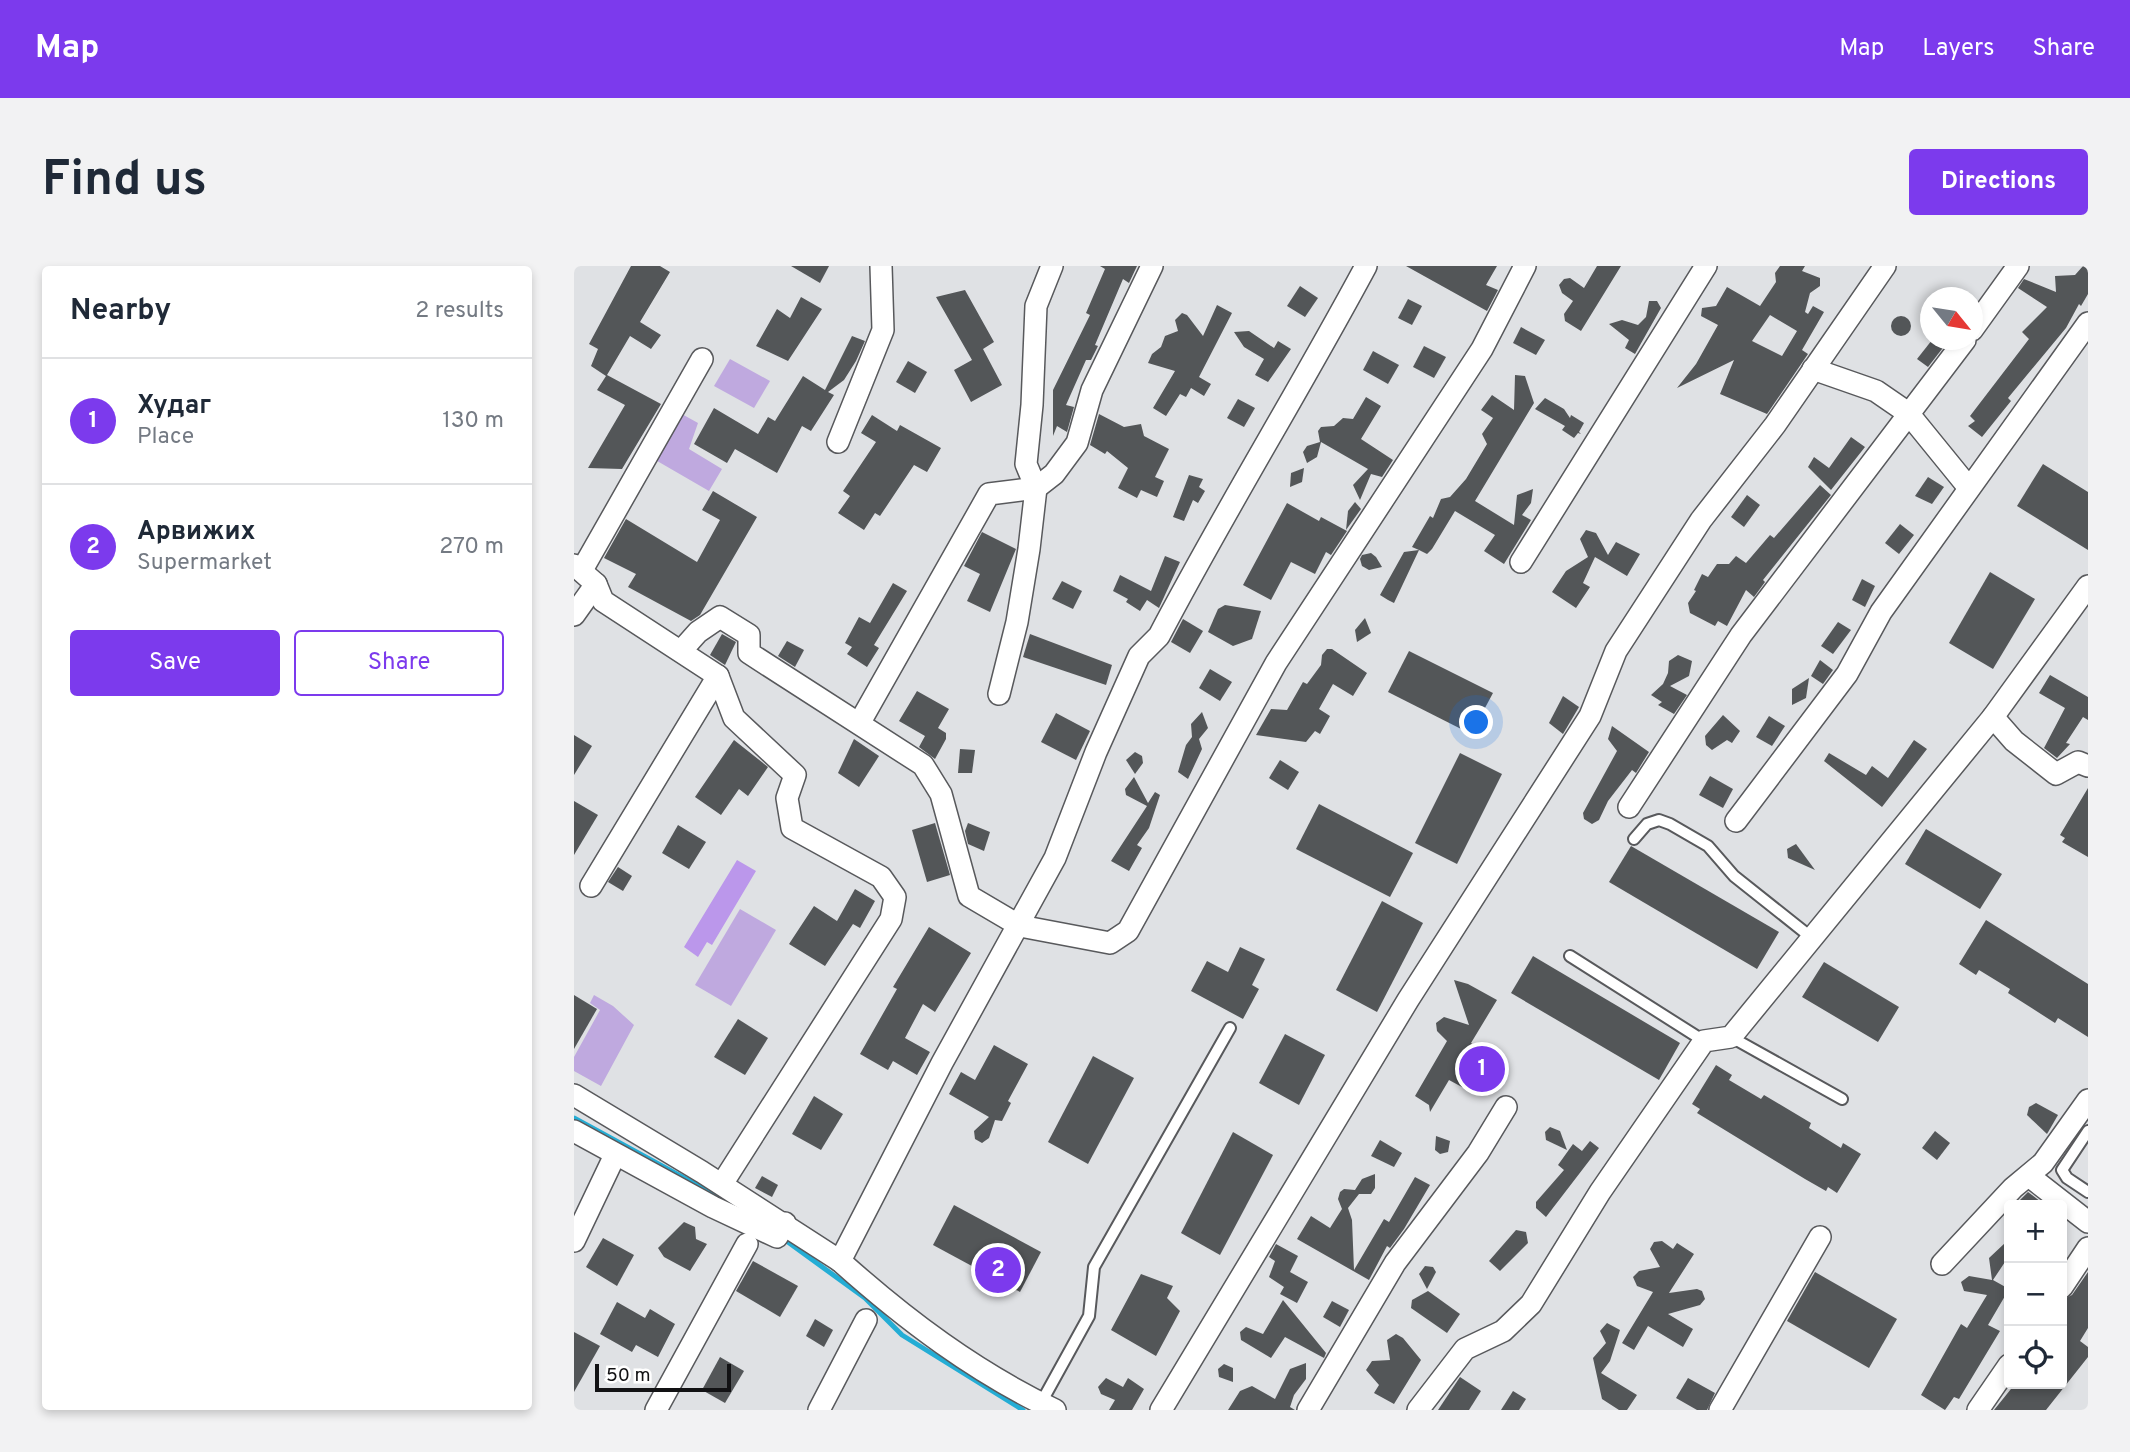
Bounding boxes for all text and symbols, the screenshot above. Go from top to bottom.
text: Map [35,28,99,70]
text: Map [1839,34,1884,64]
text: Layers [1922,34,1994,64]
text: Share [2032,34,2095,64]
button: Directions [1909,149,2088,215]
text: Find us [42,151,207,213]
north arrow [1920,287,1983,350]
text: Nearby [70,293,171,330]
text: 2 results [415,297,504,326]
text: Худаг [137,390,211,423]
text: 1 [88,407,98,436]
text: 130 m [442,407,504,436]
text: Place [137,423,194,452]
text: Арвижих [137,516,256,549]
text: 2 [86,533,100,562]
text: 270 m [439,533,504,562]
text: Supermarket [137,549,272,578]
button: Save [70,630,280,696]
button: Share [294,630,504,696]
your location [1459,705,1493,739]
pin: 1 [1459,1043,1505,1095]
map controls [2004,1200,2067,1389]
button: + [2004,1200,2067,1263]
pin: 2 [975,1244,1021,1296]
button: − [2004,1263,2067,1326]
button: locate [2004,1326,2067,1389]
scale bar [595,1361,732,1393]
text: 50 m [606,1364,651,1388]

